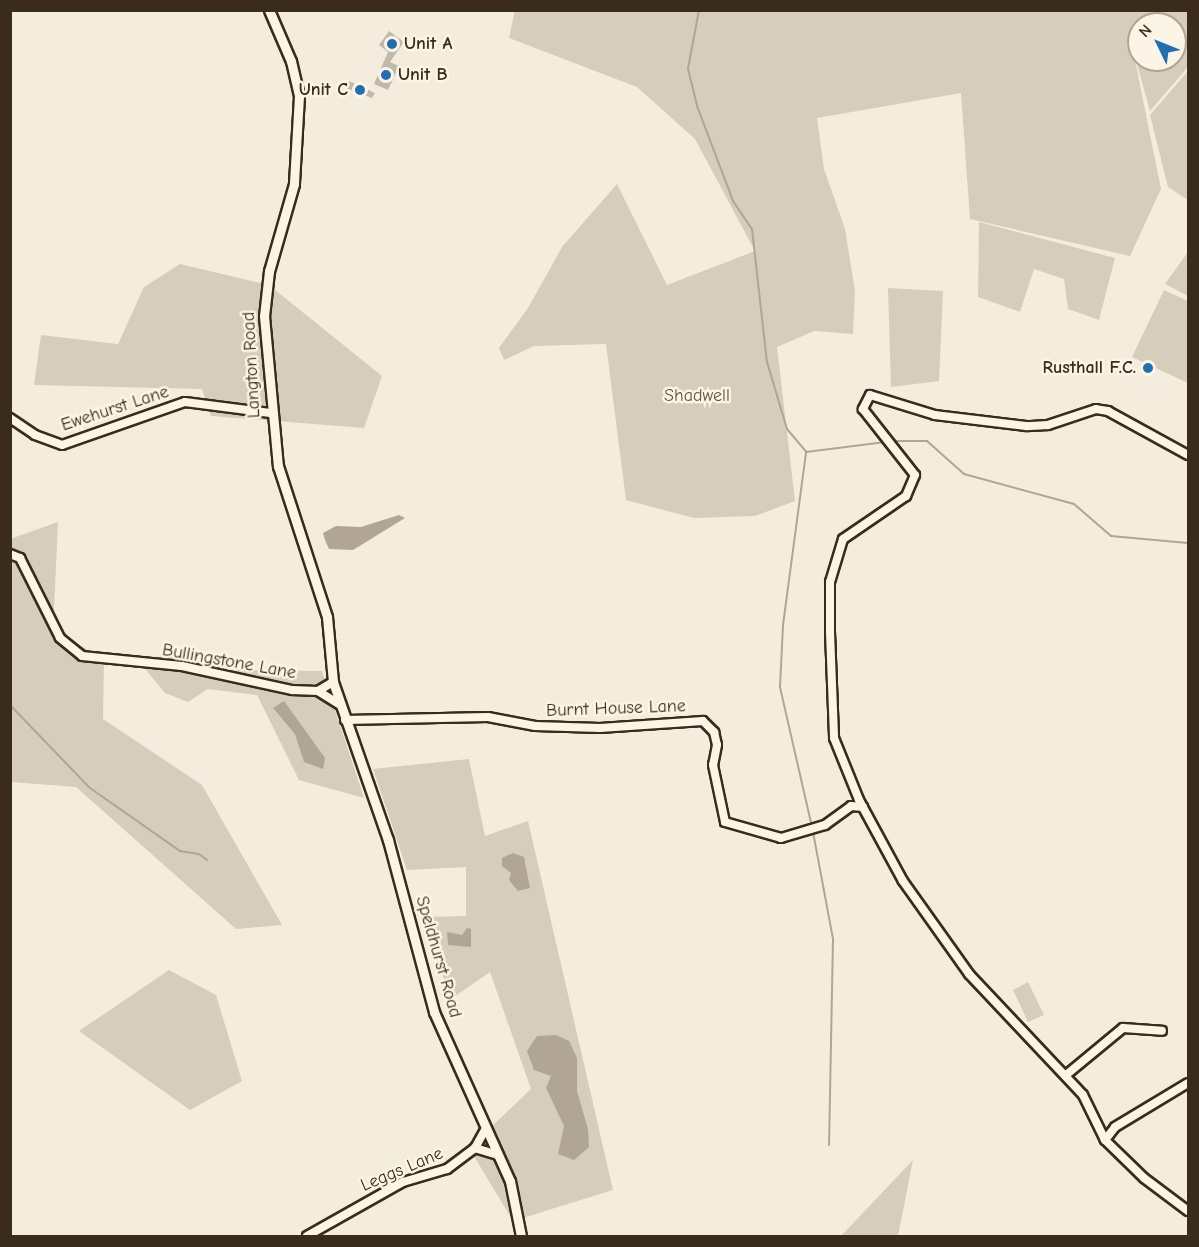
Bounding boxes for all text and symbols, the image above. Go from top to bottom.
north arrow [1127,12,1187,72]
text: N [1135,21,1155,41]
place label: Unit A [404,33,452,55]
marker: Unit A [385,37,399,51]
place label: Unit B [398,64,447,86]
marker: Unit B [379,68,393,82]
place label: Unit C [299,79,348,101]
marker: Unit C [353,83,367,97]
street label: Langton Road [238,311,266,419]
place label: Rusthall F.C. [1043,357,1136,379]
marker: Rusthall F.C. [1141,361,1155,375]
street label: Ewehurst Lane [58,381,172,437]
park label: Shadwell [664,385,730,407]
street label: Bullingstone Lane [160,640,298,684]
street label: Burnt House Lane [546,696,686,722]
street label: Speldhurst Road [410,894,466,1020]
street label: Leggs Lane [358,1143,446,1197]

